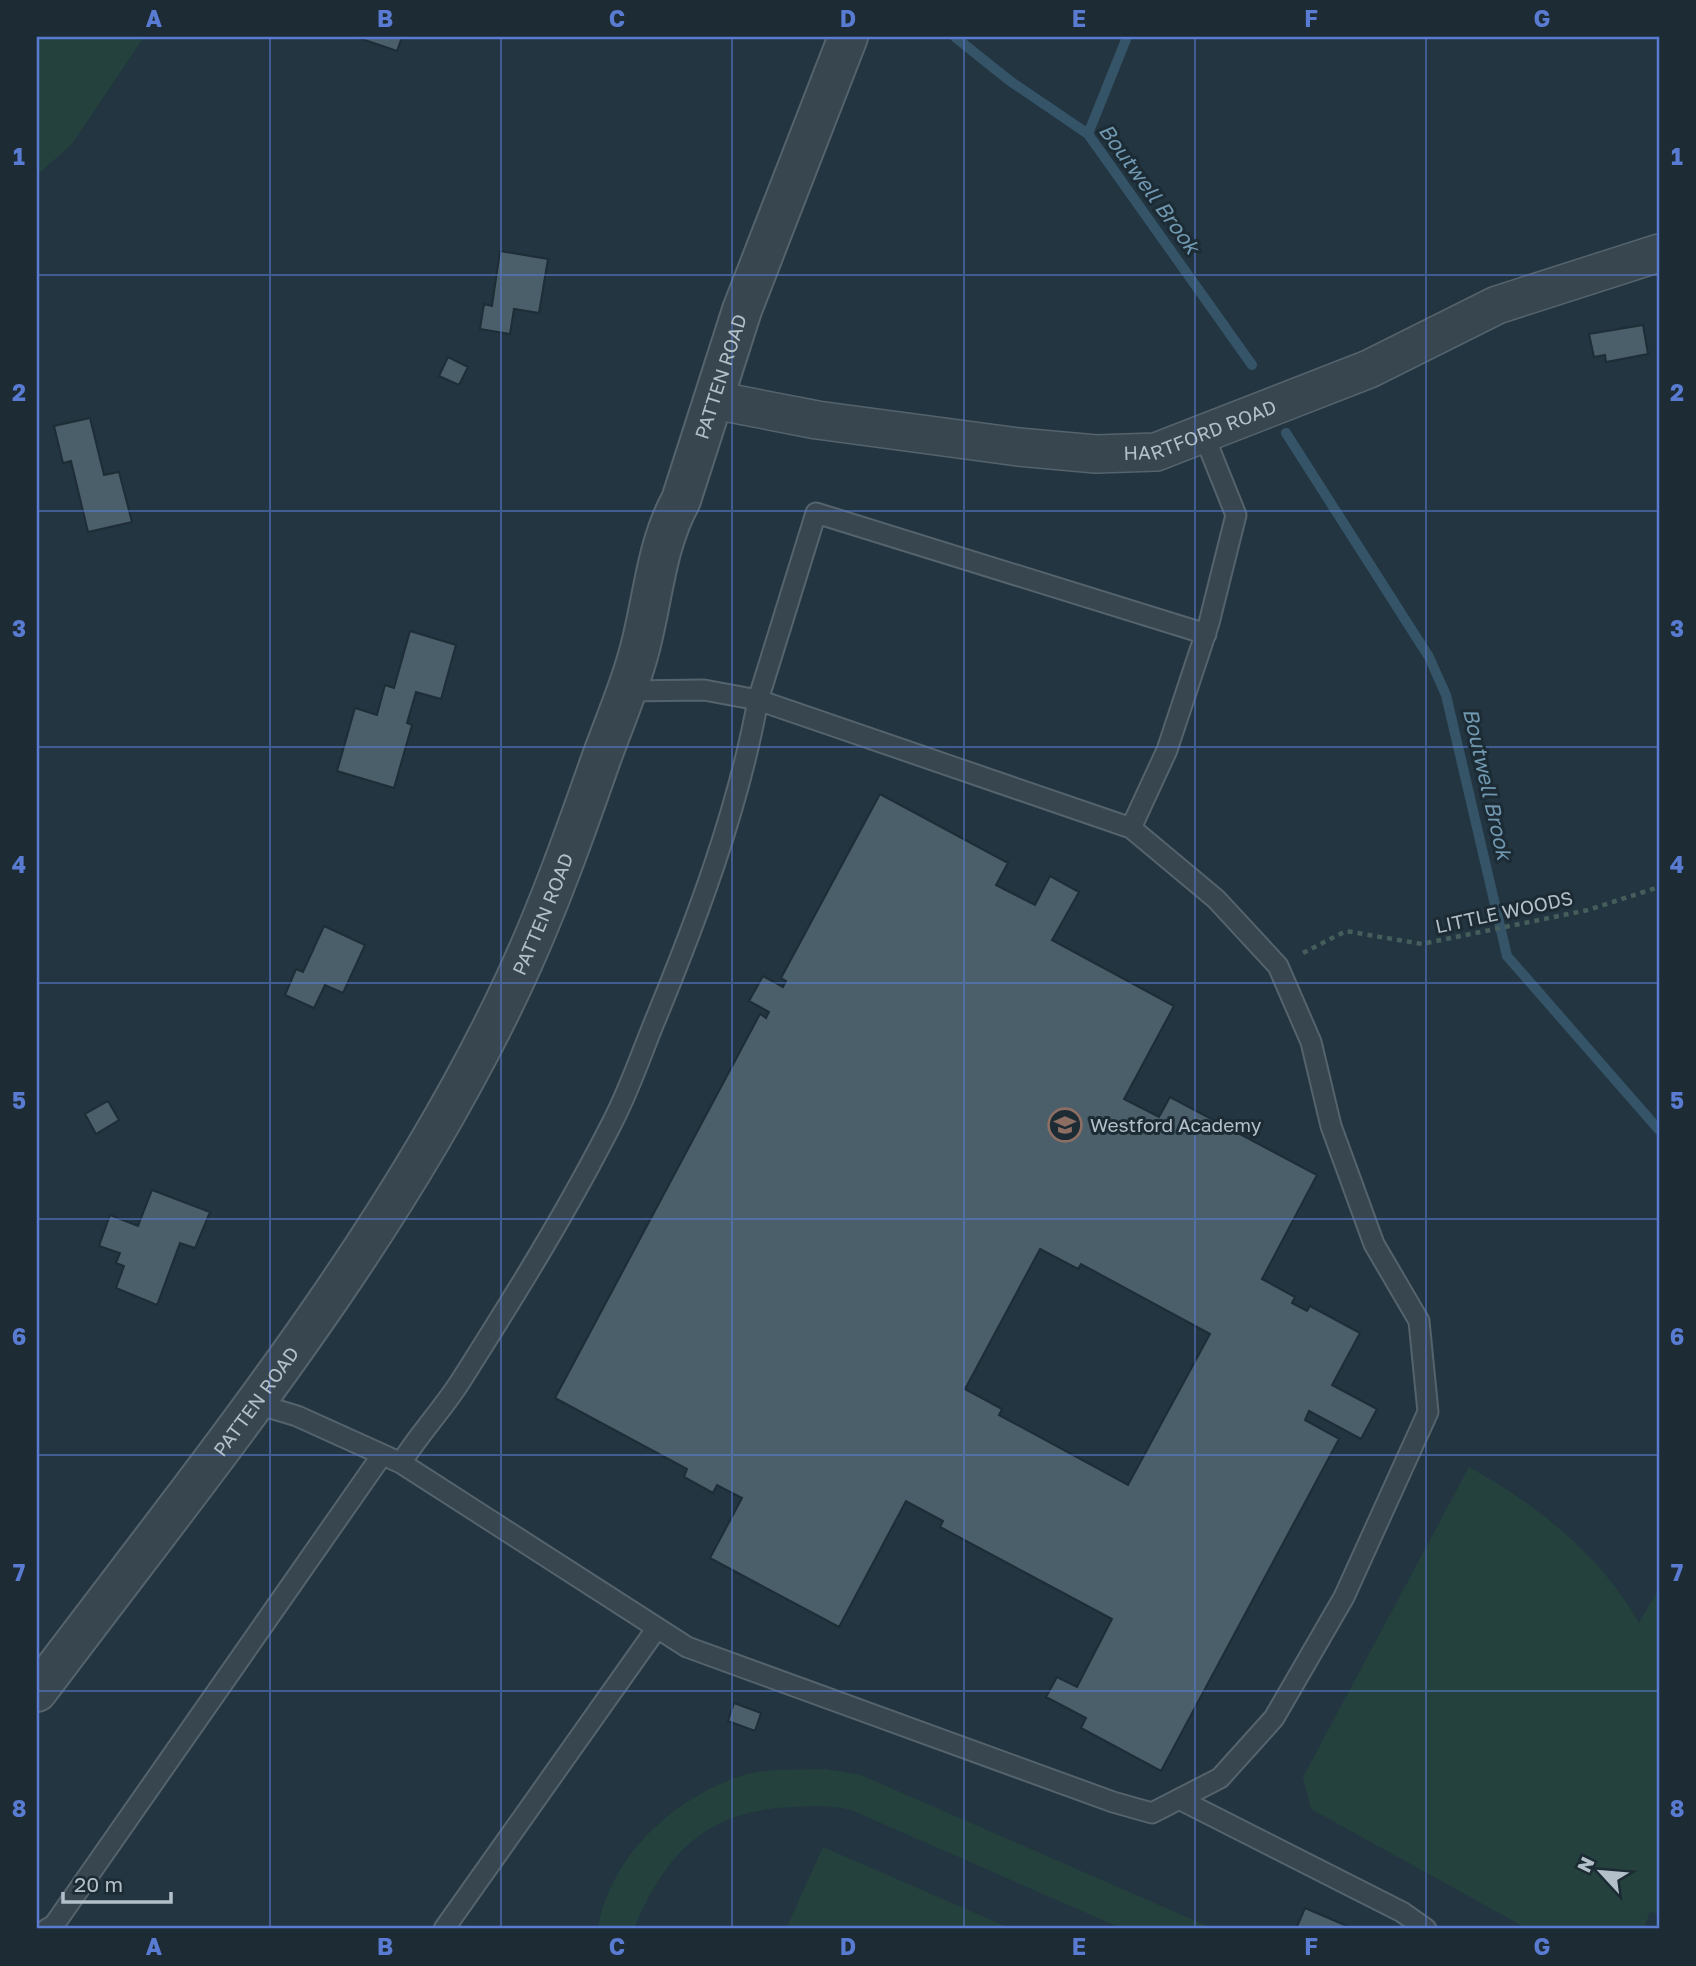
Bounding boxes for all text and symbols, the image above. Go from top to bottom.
text: A [146,4,163,32]
text: B [377,4,393,32]
text: C [609,4,625,32]
text: D [840,4,856,32]
text: E [1072,4,1086,32]
text: F [1304,4,1318,32]
text: G [1534,4,1550,32]
water label: Boutwell Brook [1094,118,1207,260]
text: 1 [13,142,25,170]
text: 1 [1671,142,1683,170]
street label: PATTEN ROAD [689,311,751,442]
text: 2 [12,378,26,406]
text: 2 [1670,378,1684,406]
street label: HARTFORD ROAD [1123,394,1279,464]
text: 3 [12,614,26,642]
text: 3 [1670,614,1684,642]
water label: Boutwell Brook [1458,705,1519,864]
street label: PATTEN ROAD [507,849,577,978]
text: 4 [12,850,26,878]
text: 4 [1670,850,1684,878]
street label: LITTLE WOODS [1433,886,1575,937]
text: 5 [12,1086,26,1114]
text: 5 [1670,1086,1684,1114]
school or university icon: Westford Academy [1046,1106,1084,1144]
place label: Westford Academy [1090,1113,1262,1136]
text: 6 [12,1322,26,1350]
text: 6 [1670,1322,1684,1350]
street label: PATTEN ROAD [208,1342,303,1460]
text: 7 [13,1558,25,1586]
text: 7 [1671,1558,1683,1586]
text: 8 [12,1794,26,1822]
text: 8 [1670,1794,1684,1822]
north arrow [1566,1836,1636,1906]
text: N [1572,1853,1599,1876]
scale bar [63,1861,172,1905]
text: 20 m [74,1871,123,1897]
text: A [146,1932,163,1960]
text: B [377,1932,393,1960]
text: C [609,1932,625,1960]
text: D [840,1932,856,1960]
text: E [1072,1932,1086,1960]
text: F [1304,1932,1318,1960]
text: G [1534,1932,1550,1960]

